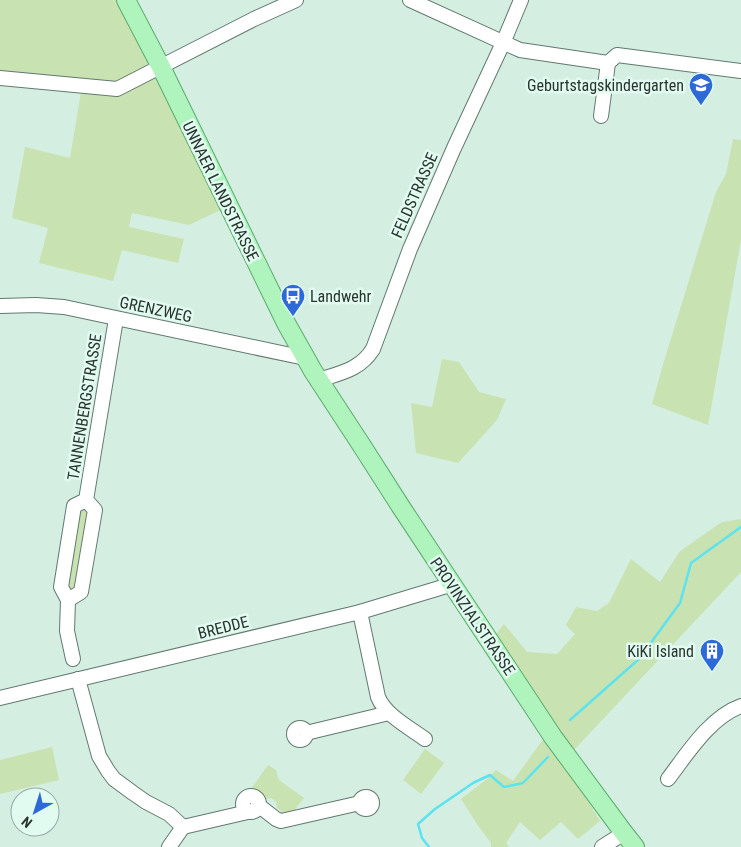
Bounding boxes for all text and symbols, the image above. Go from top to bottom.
school or university icon: Geburtstagskindergarten [688,72,714,106]
place label: Geburtstagskindergarten [527,76,684,95]
street label: UNNAER LANDSTRASSE [178,118,263,264]
street label: FELDSTRASSE [387,150,442,241]
bus stop icon: Landwehr [280,283,306,317]
place label: Landwehr [310,287,372,306]
street label: GRENZWEG [118,293,194,326]
street label: TANNENBERGSTRASSE [64,332,105,482]
street label: PROVINZIALSTRASSE [426,554,519,679]
street label: BREDDE [196,612,250,643]
building icon: KiKi Island [699,638,725,672]
place label: KiKi Island [627,642,694,661]
north arrow [10,787,60,837]
text: N [18,813,35,831]

